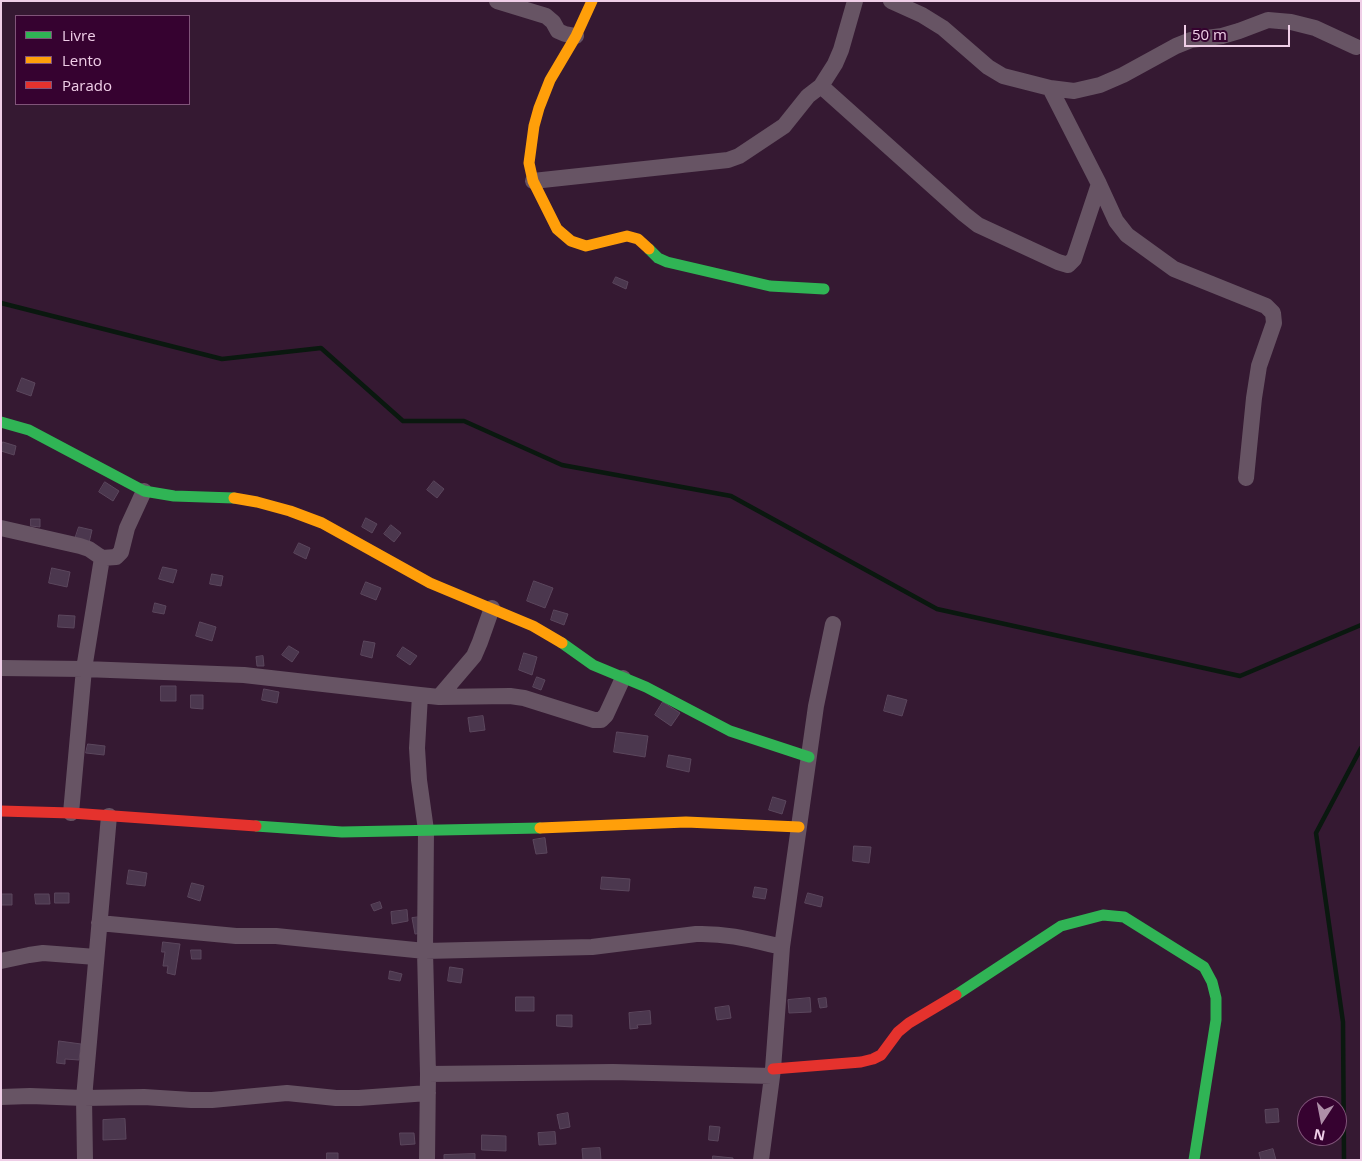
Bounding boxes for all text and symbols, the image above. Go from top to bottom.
legend [15,15,190,105]
scale bar [1187,15,1293,47]
text: 50 m [1192,24,1227,44]
text: Livre [62,25,96,45]
text: Lento [62,50,102,70]
text: Parado [62,75,112,95]
north arrow [1297,1096,1347,1146]
text: N [1312,1125,1327,1146]

